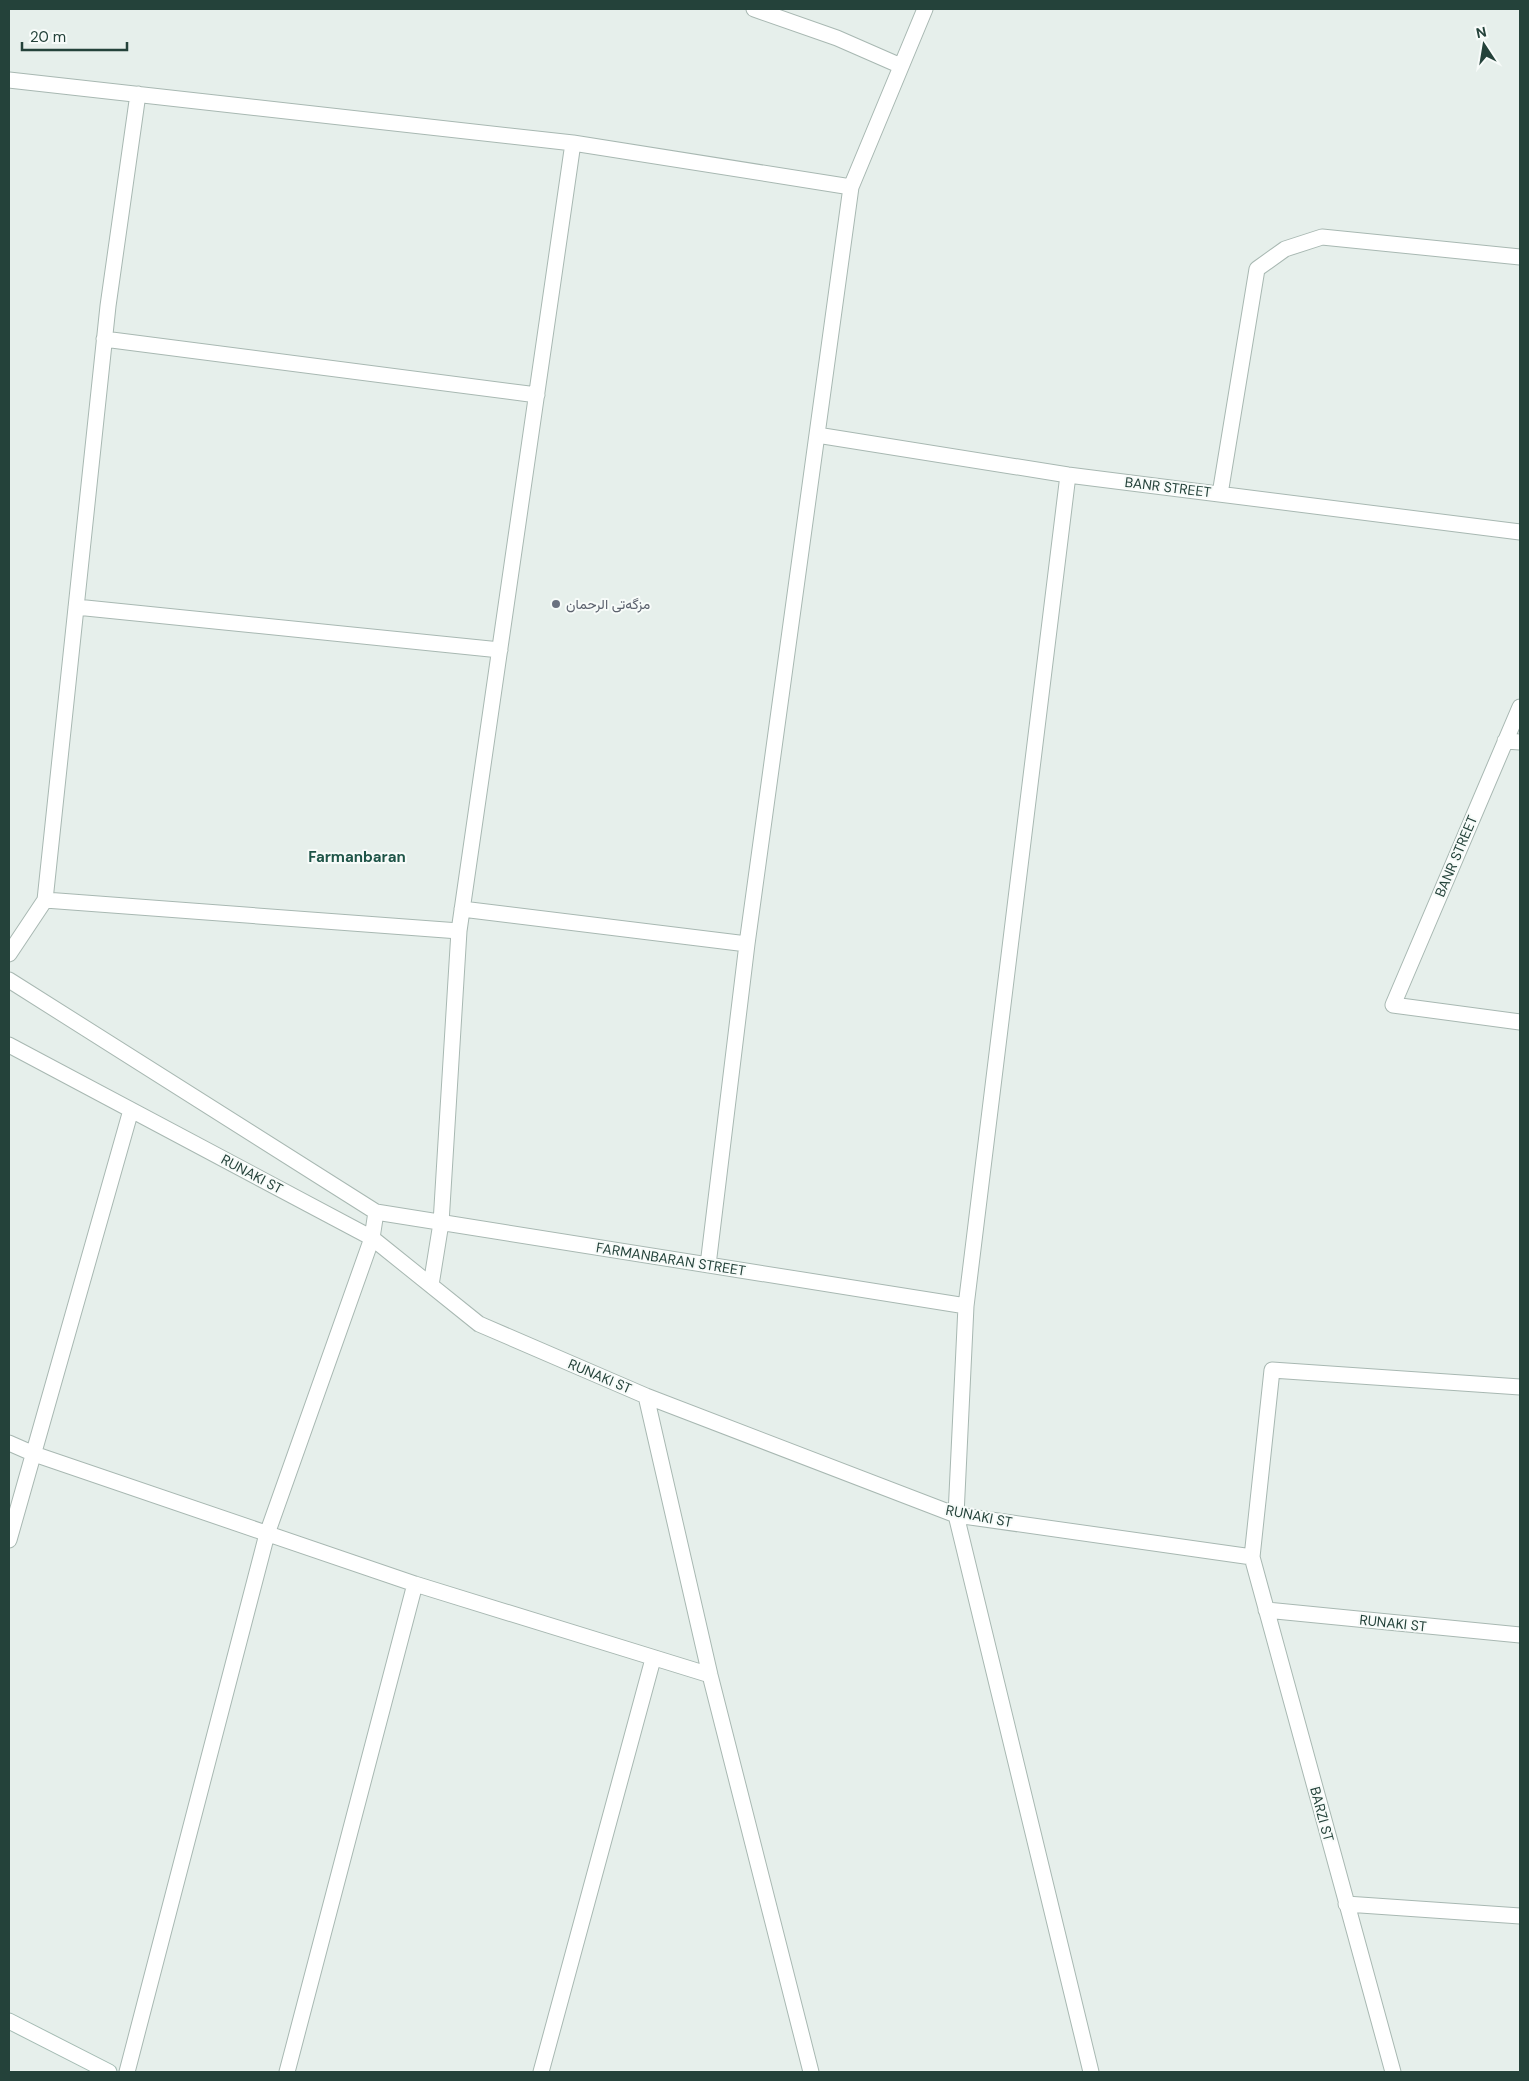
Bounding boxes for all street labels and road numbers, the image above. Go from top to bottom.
street label: BANR STREET [1124,473,1212,501]
street label: BANR STREET [1431,812,1481,900]
street label: RUNAKI ST [218,1150,286,1198]
street label: FARMANBARAN STREET [595,1238,747,1280]
street label: RUNAKI ST [565,1355,635,1398]
street label: RUNAKI ST [944,1501,1014,1531]
street label: RUNAKI ST [1359,1611,1428,1635]
street label: BARZI ST [1306,1785,1338,1844]

